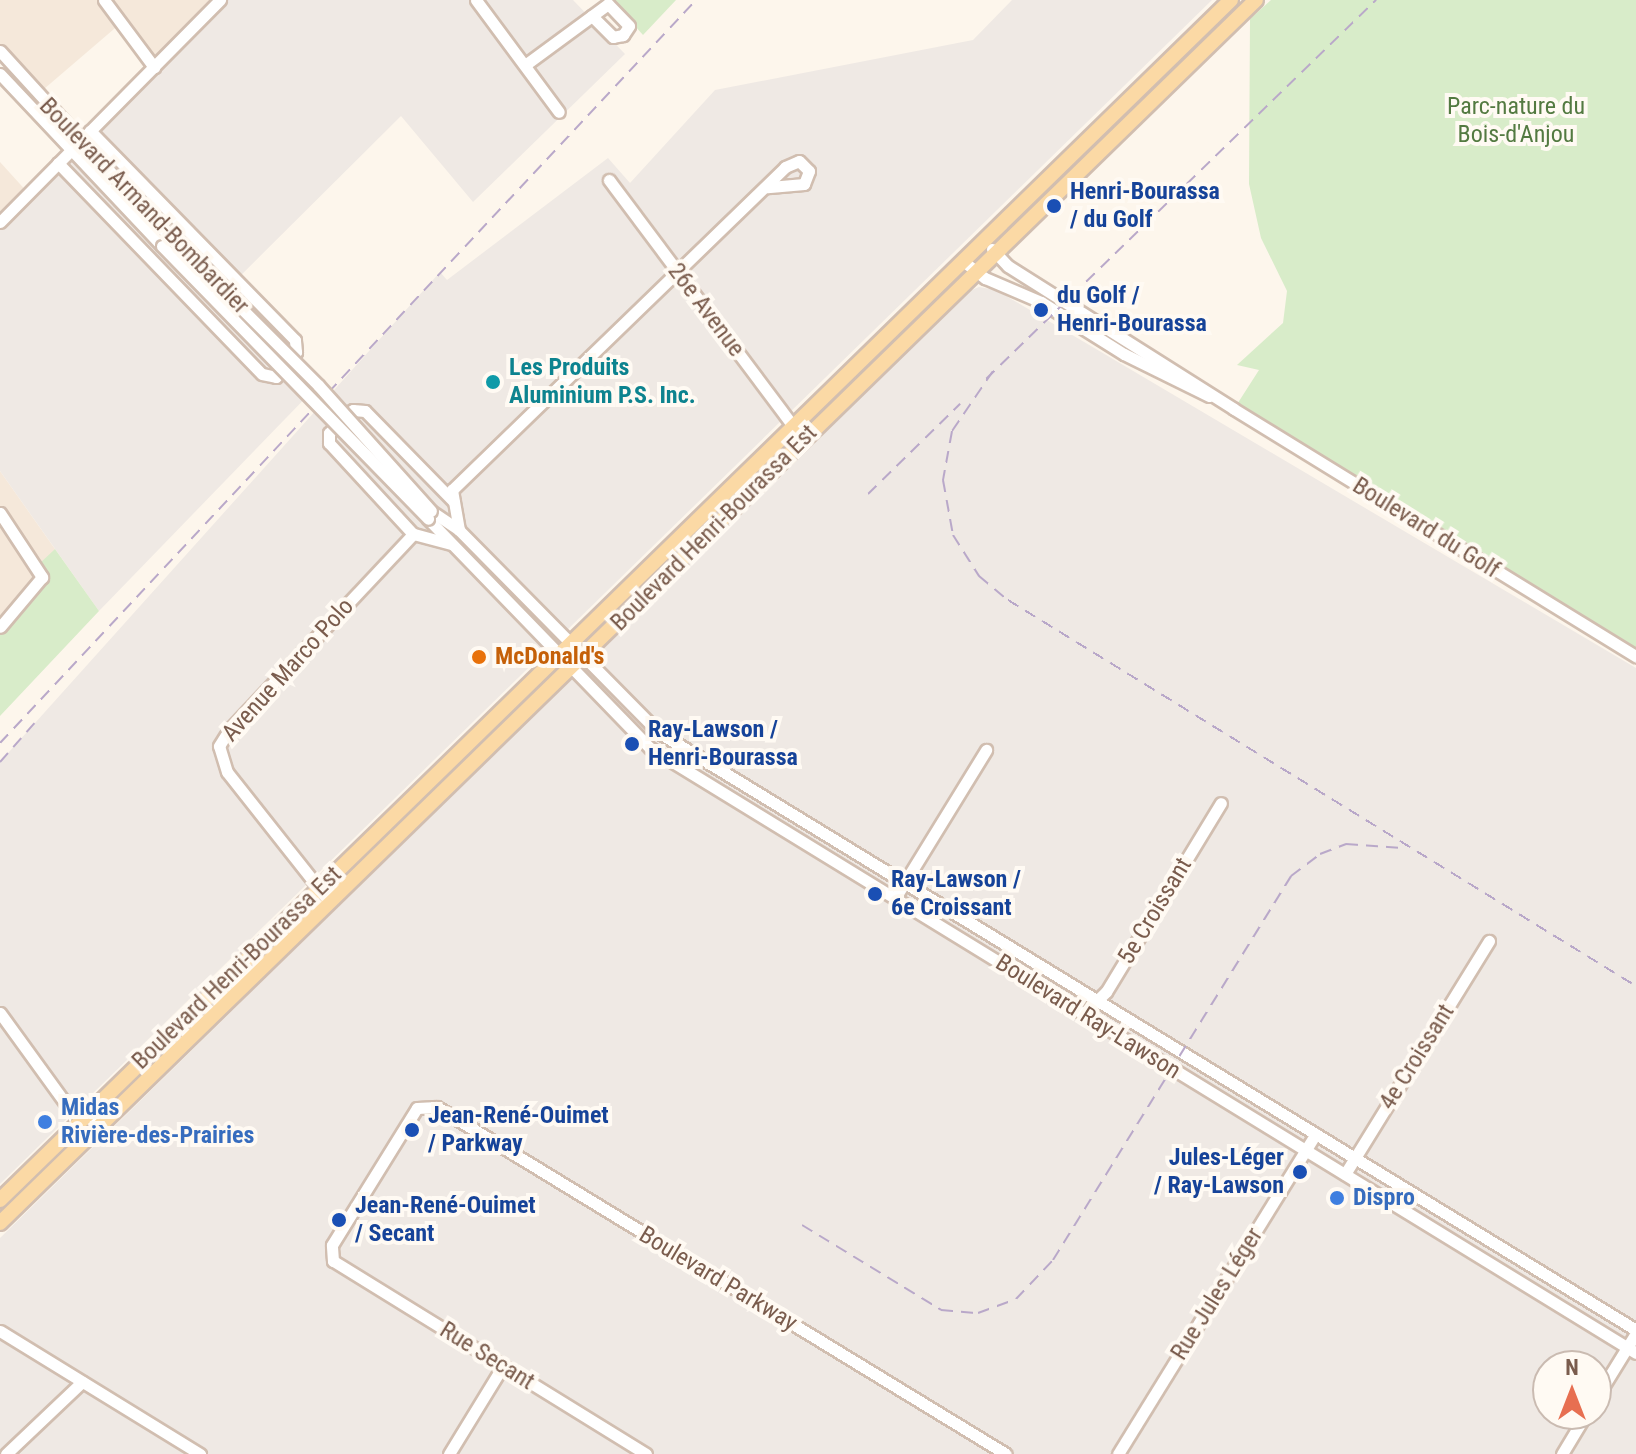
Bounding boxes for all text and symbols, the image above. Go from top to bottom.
street label: Boulevard Armand-Bombardier [33,92,255,320]
park label: Parc-nature du Bois-d'Anjou [1447,93,1585,149]
place label: Henri-Bourassa / du Golf [1070,178,1220,234]
marker: Henri-Bourassa / du Golf [1045,197,1063,215]
street label: 26e Avenue [662,258,750,362]
place label: du Golf / Henri-Bourassa [1057,282,1207,338]
marker: du Golf / Henri-Bourassa [1032,301,1050,319]
place label: Les Produits Aluminium P.S. Inc. [509,354,696,410]
marker: Les Produits Aluminium P.S. Inc. [484,373,502,391]
street label: Boulevard Henri-Bourassa Est [605,419,823,637]
street label: Boulevard du Golf [1347,471,1505,585]
street label: Avenue Marco Polo [216,592,360,748]
place label: McDonald's [495,643,604,671]
marker: McDonald's [470,648,488,666]
place label: Ray-Lawson / Henri-Bourassa [648,716,798,772]
marker: Ray-Lawson / Henri-Bourassa [623,735,641,753]
street label: 5e Croissant [1112,853,1198,969]
street label: Boulevard Henri-Bourassa Est [126,860,348,1076]
place label: Ray-Lawson / 6e Croissant [891,866,1021,922]
marker: Ray-Lawson / 6e Croissant [866,885,884,903]
street label: Boulevard Ray-Lawson [990,948,1186,1086]
street label: 4e Croissant [1373,999,1461,1115]
place label: Midas Rivière-des-Prairies [61,1094,254,1150]
place label: Jean-René-Ouimet / Parkway [428,1102,609,1158]
marker: Midas Rivière-des-Prairies [36,1113,54,1131]
marker: Jean-René-Ouimet / Parkway [403,1121,421,1139]
place label: Jules-Léger / Ray-Lawson [1154,1144,1284,1200]
marker: Jules-Léger / Ray-Lawson [1291,1163,1309,1181]
place label: Dispro [1353,1184,1415,1212]
marker: Dispro [1328,1189,1346,1207]
place label: Jean-René-Ouimet / Secant [355,1192,536,1248]
marker: Jean-René-Ouimet / Secant [330,1211,348,1229]
street label: Boulevard Parkway [634,1221,802,1337]
street label: Rue Jules Léger [1165,1223,1269,1365]
street label: Rue Secant [434,1316,540,1396]
north arrow [1532,1350,1612,1430]
text: N [1565,1355,1579,1380]

